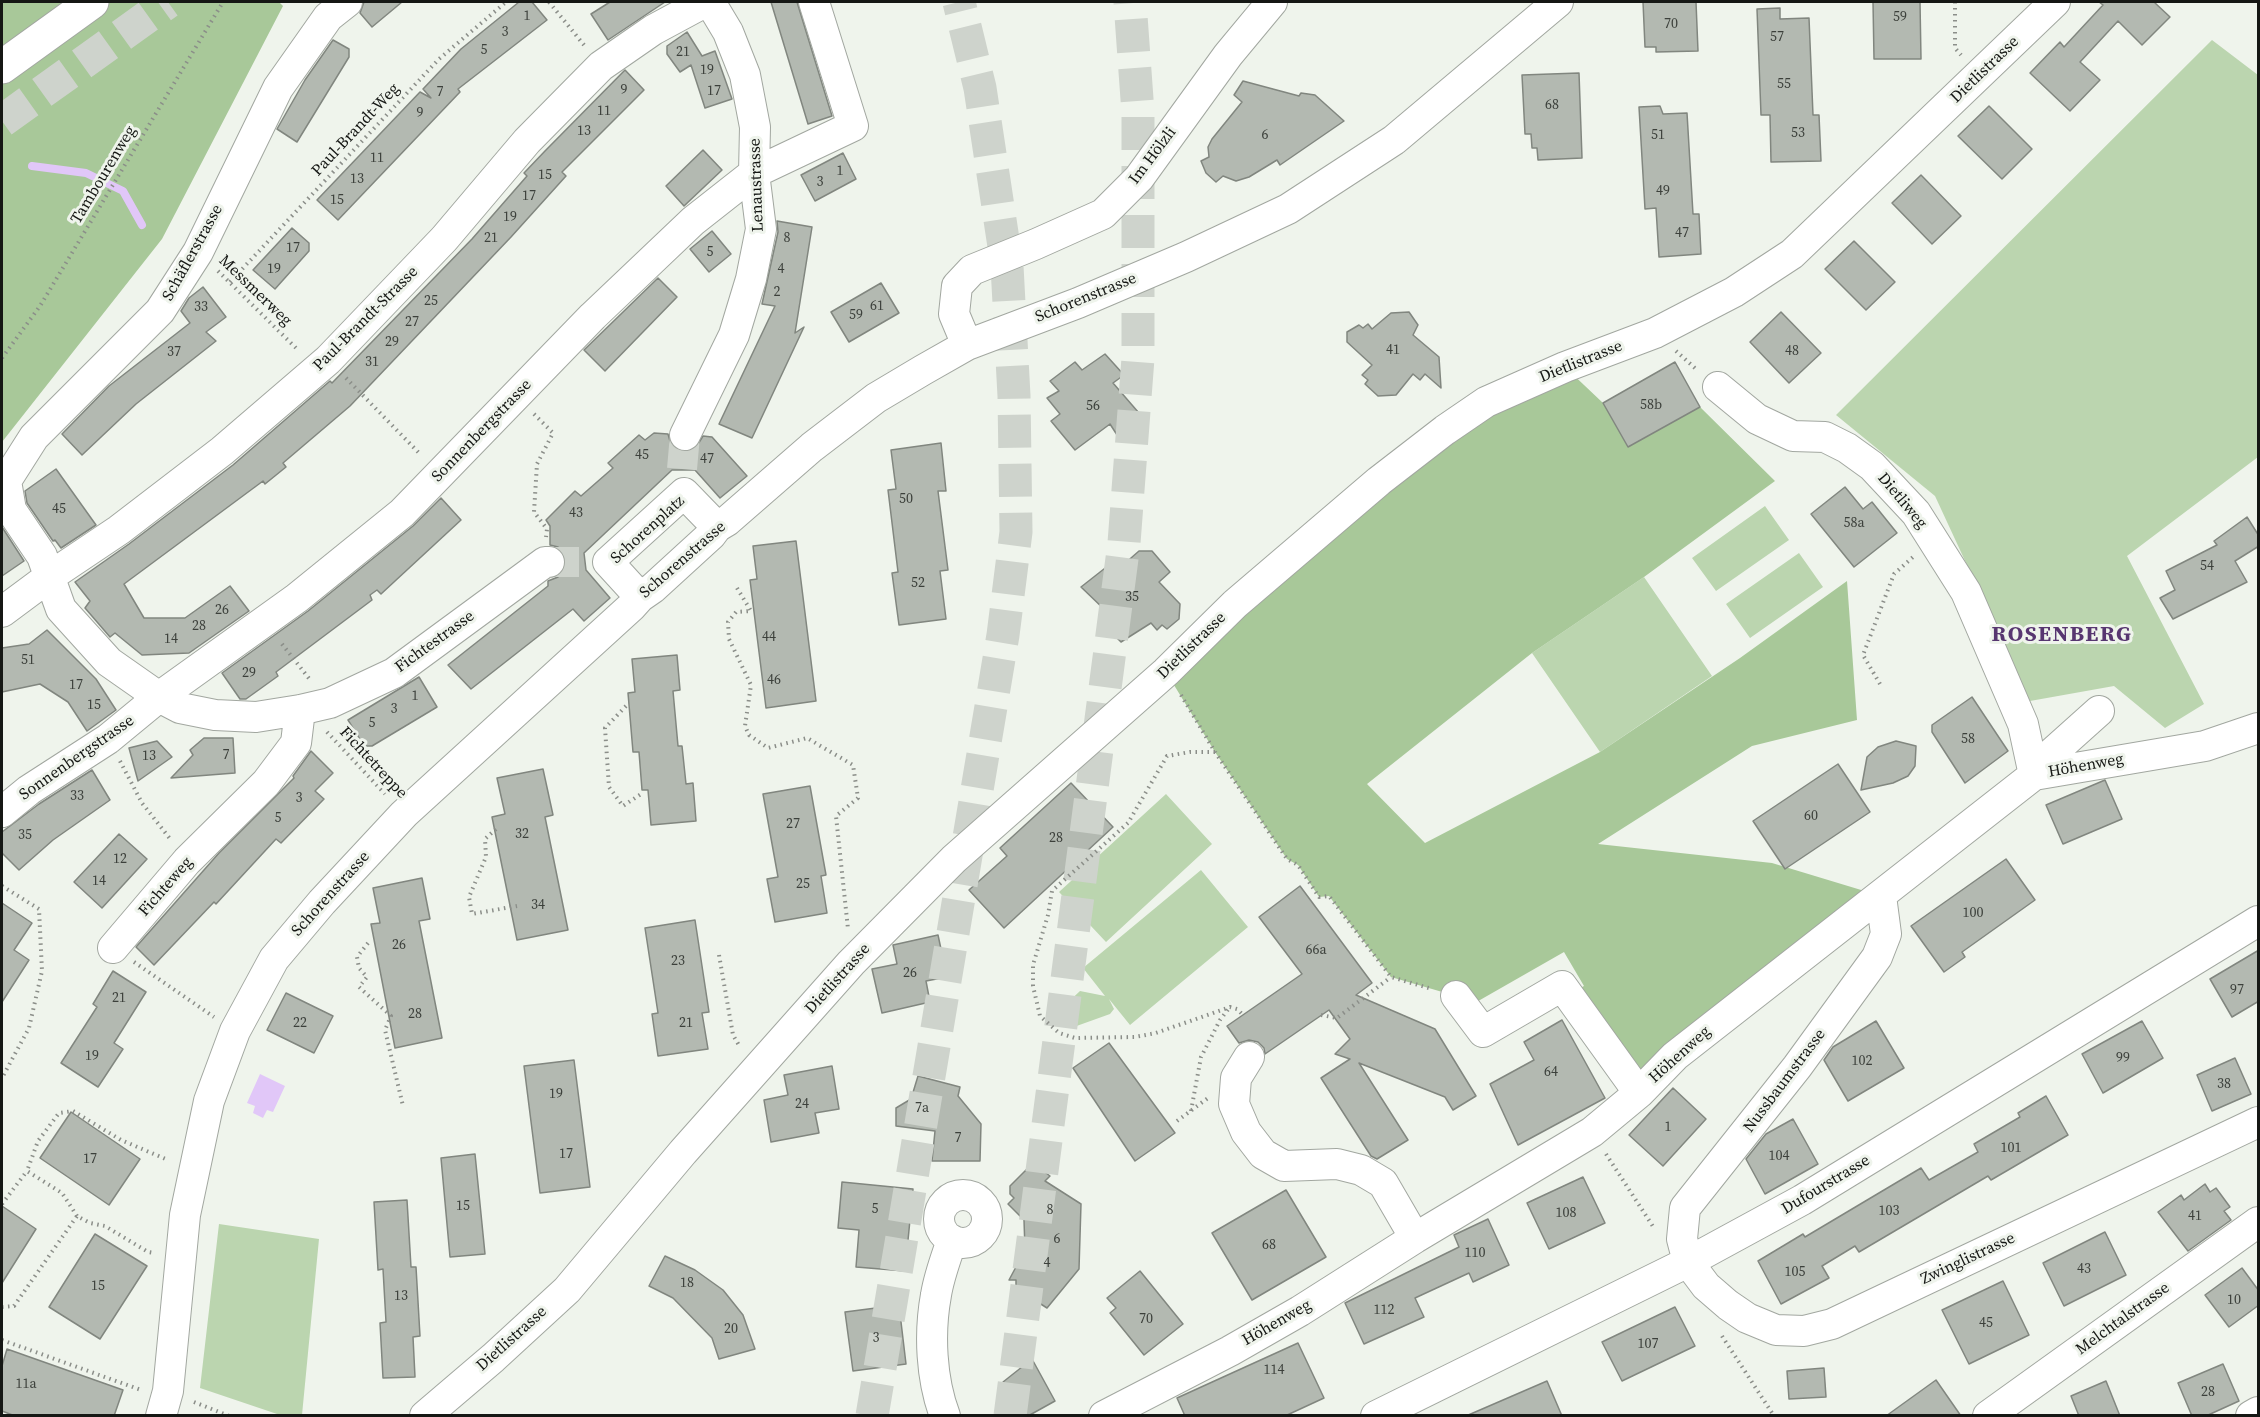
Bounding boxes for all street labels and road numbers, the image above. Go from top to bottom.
street label: Dietlistrasse [1947,33,2023,107]
street label: Paul-Brandt-Weg [308,80,404,180]
street label: Tambourenweg [67,122,141,228]
street label: Im Hölzli [1125,124,1181,188]
street label: Lenaustrasse [746,138,768,232]
street label: Schäflerstrasse [159,202,227,304]
street label: Messmerweg [215,251,295,331]
street label: Paul-Brandt-Strasse [310,263,422,375]
street label: Schorenstrasse [1033,269,1139,327]
street label: Dietlistrasse [1537,337,1625,387]
street label: Sonnenbergstrasse [428,376,536,486]
street label: Dietliweg [1873,469,1931,533]
street label: Schorenplatz [607,492,689,568]
street label: Schorenstrasse [636,517,730,603]
street label: Fichtestrasse [392,607,478,677]
street label: Dietlistrasse [1154,609,1230,683]
street label: Sonnenbergstrasse [16,711,138,805]
street label: Fichtetreppe [335,723,411,803]
street label: Höhenweg [2047,750,2125,782]
street label: Schorenstrasse [288,848,374,940]
street label: Fichteweg [135,853,197,921]
street label: Dietlistrasse [801,940,875,1018]
street label: Höhenweg [1645,1022,1715,1088]
street label: Nussbaumstrasse [1740,1025,1830,1137]
street label: Dufourstrasse [1778,1151,1874,1219]
street label: Zwinglistrasse [1918,1229,2018,1289]
street label: Melchtalstrasse [2072,1279,2174,1359]
street label: Höhenweg [1239,1296,1315,1350]
street label: Dietlistrasse [473,1302,551,1376]

